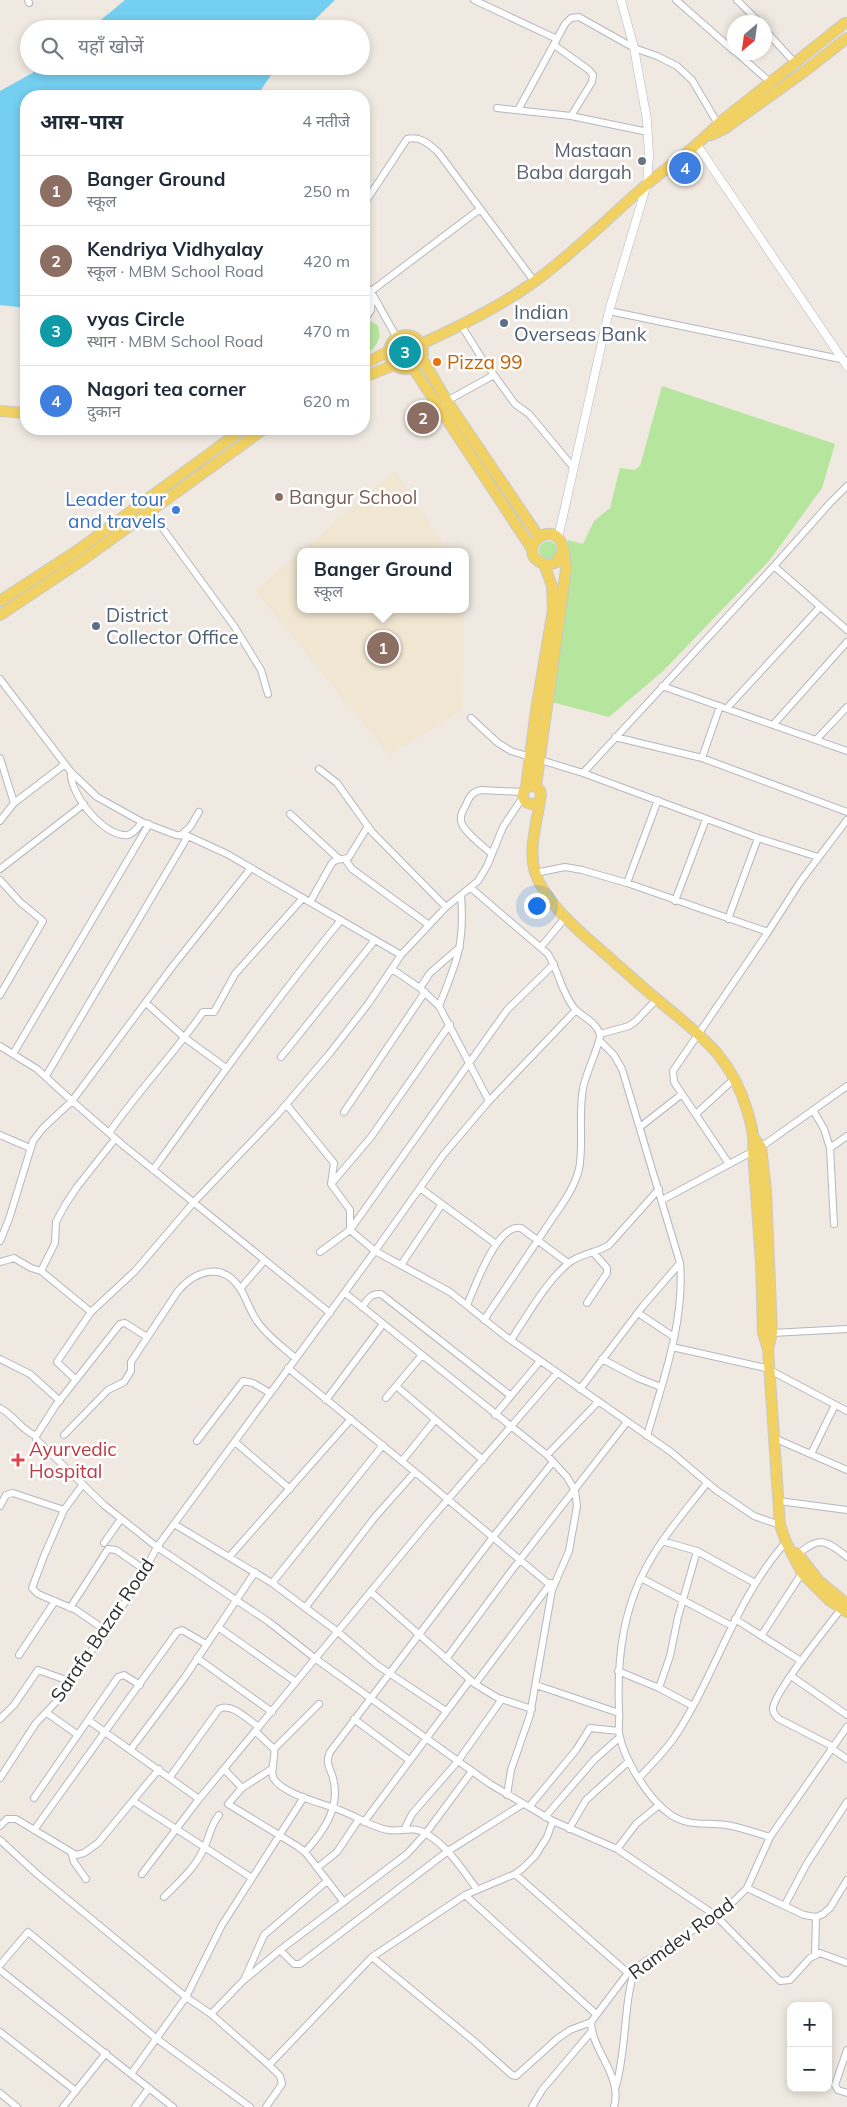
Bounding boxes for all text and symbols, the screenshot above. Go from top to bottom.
north arrow [727,15,772,60]
search box [20,20,370,75]
icon: search [38,34,66,62]
text: यहाँ खोजें [78,34,144,58]
text: आस-पास [40,108,123,134]
text: 4 नतीजे [302,111,350,131]
place label: Mastaan Baba dargah [516,138,632,184]
pin: 4 [669,149,701,187]
marker: Mastaan Baba dargah [636,155,648,167]
text: Banger Ground [87,167,225,191]
text: 1 [51,181,61,201]
text: 250 m [303,181,350,201]
text: स्कूल [87,191,116,211]
text: Kendriya Vidhyalay [87,237,263,261]
text: 2 [51,251,61,271]
text: 420 m [303,251,350,271]
text: स्कूल · MBM School Road [87,261,264,281]
place label: Indian Overseas Bank [514,300,647,346]
text: vyas Circle [87,307,185,331]
marker: Indian Overseas Bank [498,317,510,329]
text: 3 [51,321,61,341]
text: 470 m [303,321,350,341]
text: स्थान · MBM School Road [87,331,263,351]
pin: 3 [389,333,421,371]
place label: Pizza 99 [447,350,523,374]
marker: Pizza 99 [431,356,443,368]
text: Nagori tea corner [87,377,246,401]
text: 4 [51,391,61,411]
text: 620 m [303,391,350,411]
pin: 2 [407,399,439,437]
text: दुकान [87,401,121,421]
place label: Bangur School [289,485,417,509]
place label: Leader tour and travels [65,487,166,533]
marker: Bangur School [273,491,285,503]
marker: Leader tour and travels [170,504,182,516]
popup [297,548,469,613]
text: Banger Ground [314,557,452,581]
text: स्कूल [314,581,343,601]
place label: District Collector Office [106,603,238,649]
marker: District Collector Office [90,620,102,632]
pin: 1 [367,629,399,667]
your location [524,893,550,919]
place label: Ayurvedic Hospital [29,1437,117,1483]
marker: Ayurvedic Hospital [11,1453,25,1467]
street label: Sarafa Bazar Road [45,1554,159,1706]
street label: Ramdev Road [624,1892,738,1984]
map controls [787,2002,832,2092]
button: + [787,2002,832,2047]
button: − [787,2047,832,2092]

